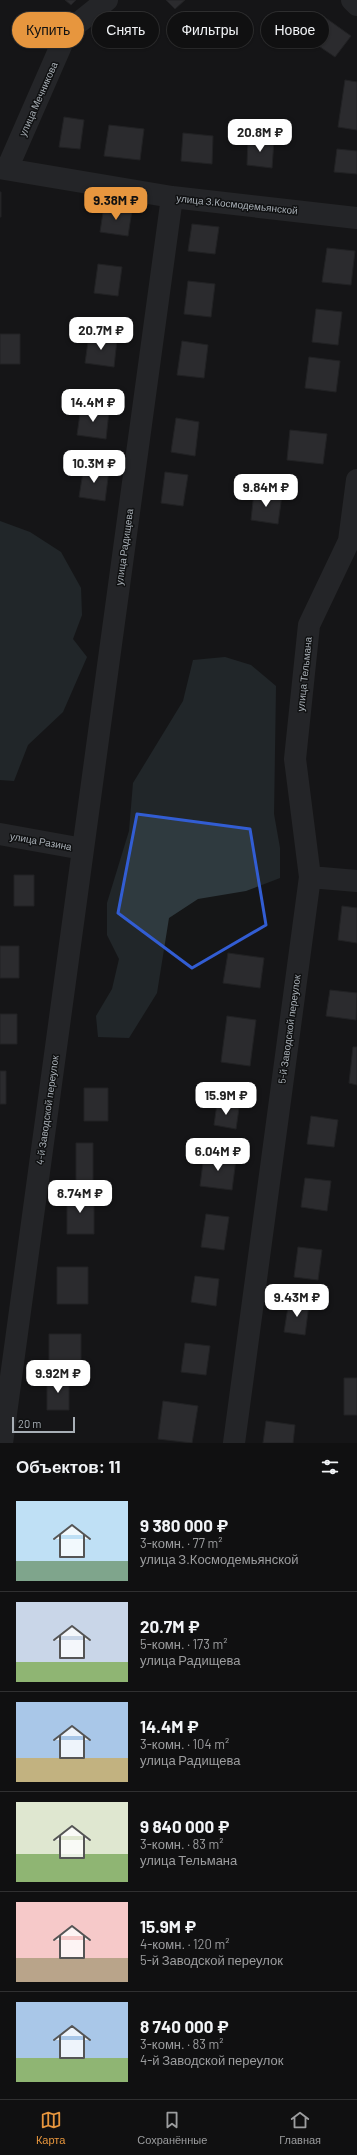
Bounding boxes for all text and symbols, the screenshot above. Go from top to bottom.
chip: Купить [12,12,84,48]
chip: Снять [92,12,159,48]
chip: Фильтры [167,12,253,48]
chip: Новое [261,12,329,48]
street label: улица Мечникова [16,59,60,138]
pin: 20.8M ₽ [223,119,297,153]
text: 20.8M ₽ [237,124,283,140]
pin: 9.38M ₽ [79,187,153,221]
text: 9.38M ₽ [93,192,139,208]
street label: улица З.Космодемьянской [176,192,298,216]
pin: 20.7M ₽ [64,317,138,351]
text: 20.7M ₽ [78,322,124,338]
pin: 14.4M ₽ [56,389,130,423]
text: 14.4M ₽ [71,394,115,410]
pin: 10.3M ₽ [57,450,131,484]
text: 10.3M ₽ [72,455,116,471]
pin: 9.84M ₽ [229,474,303,508]
text: 9.84M ₽ [243,479,289,495]
street label: улица Радищева [113,507,135,586]
street label: улица Тельмана [294,636,314,712]
street label: улица Разина [9,830,73,852]
street label: 5-й Заводской переулок [275,973,303,1084]
street label: 4-й Заводской переулок [33,1054,61,1165]
pin: 15.9M ₽ [189,1082,263,1116]
text: 15.9M ₽ [204,1087,248,1103]
pin: 6.04M ₽ [181,1138,255,1172]
text: 6.04M ₽ [195,1143,241,1159]
pin: 8.74M ₽ [43,1180,117,1214]
text: 8.74M ₽ [57,1185,103,1201]
pin: 9.43M ₽ [260,1284,334,1318]
text: 9.43M ₽ [274,1289,320,1305]
pin: 9.92M ₽ [21,1360,95,1394]
text: 9.92M ₽ [35,1365,81,1381]
scale bar [12,1415,75,1434]
text: 20 m [18,1417,41,1430]
text: Объектов: 11 [16,1456,121,1476]
icon: filters [319,1456,341,1478]
text: 9 380 000 ₽ [140,1515,228,1535]
icon: home [48,1517,96,1565]
text: 3-комн. · 77 m² [140,1535,222,1551]
text: улица З.Космодемьянской [140,1551,299,1567]
text: 20.7M ₽ [140,1616,200,1636]
icon: home [48,1618,96,1666]
text: 5-комн. · 173 m² [140,1636,228,1652]
text: улица Радищева [140,1652,240,1668]
text: 14.4M ₽ [140,1716,199,1736]
icon: home [48,1718,96,1766]
text: 3-комн. · 104 m² [140,1736,229,1752]
text: улица Радищева [140,1752,240,1768]
text: 9 840 000 ₽ [140,1816,229,1836]
icon: home [48,1818,96,1866]
text: 3-комн. · 83 m² [140,1836,224,1852]
text: улица Тельмана [140,1852,237,1868]
text: 15.9M ₽ [140,1916,196,1936]
icon: home [48,1918,96,1966]
text: 4-комн. · 120 m² [140,1936,229,1952]
text: 5-й Заводской переулок [140,1952,283,1968]
text: 8 740 000 ₽ [140,2016,229,2036]
icon: home [48,2018,96,2066]
text: 3-комн. · 83 m² [140,2036,224,2052]
text: 4-й Заводской переулок [140,2052,283,2068]
tab: Карта [36,2109,65,2146]
tab: Сохранённые [137,2109,207,2146]
tab: Главная [279,2109,321,2146]

